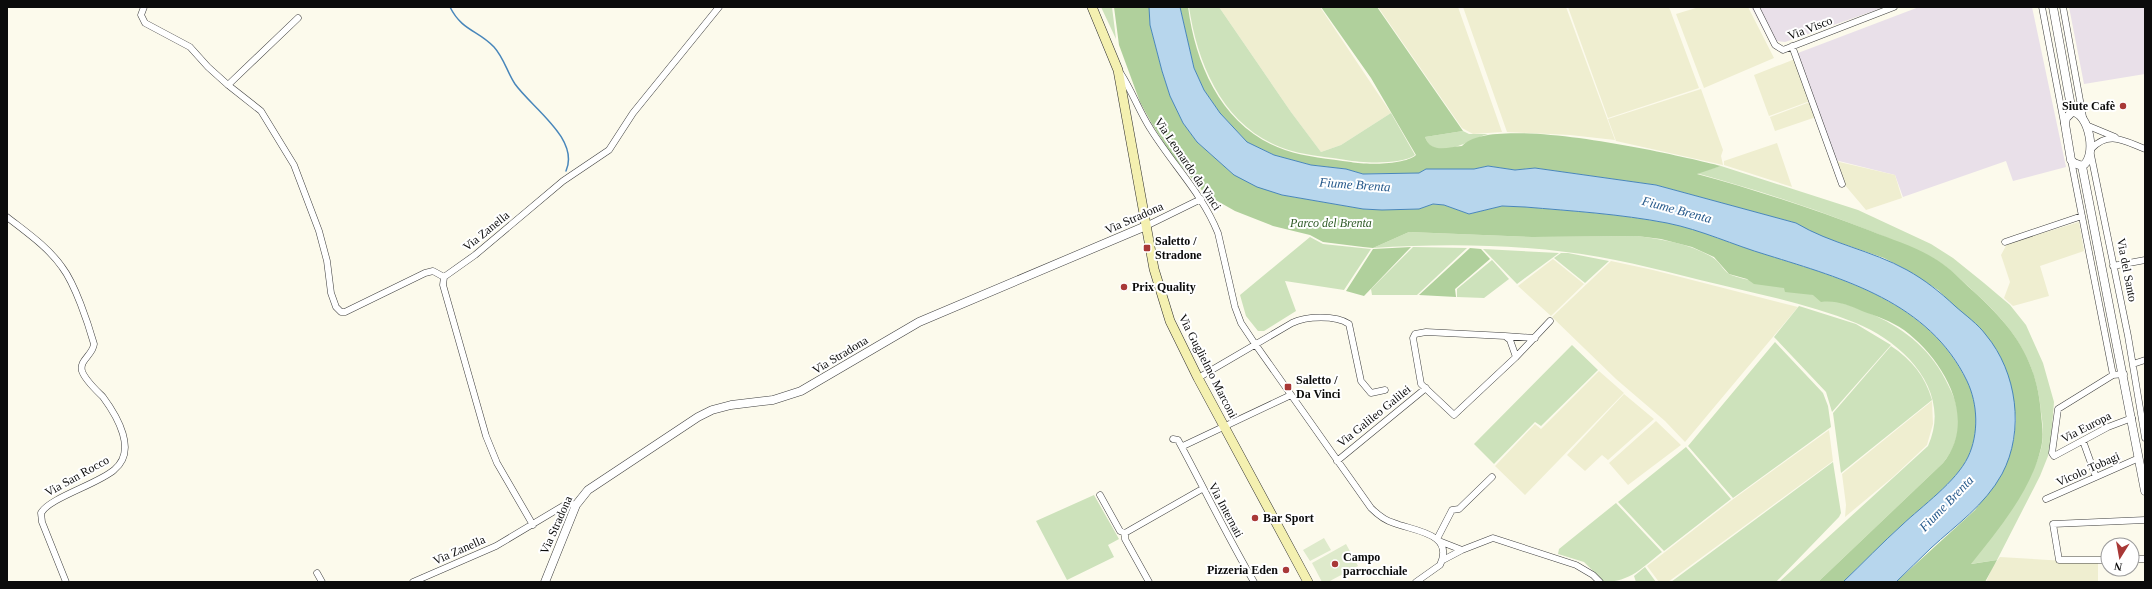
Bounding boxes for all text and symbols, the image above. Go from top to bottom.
street label: Via Visco [1786,13,1834,43]
place label: Siute Cafè [2062,99,2116,113]
marker: Siute Cafè [2118,101,2128,111]
street label: Via Leonardo da Vinci [1152,115,1225,213]
water label: Fiume Brenta [1318,174,1392,195]
water label: Fiume Brenta [1639,193,1714,226]
street label: Via Stradona [1103,199,1166,237]
street label: Via Zanella [460,208,513,254]
park label: Parco del Brenta [1289,216,1372,230]
place label: Saletto / Stradone [1155,234,1202,262]
street label: Via del Santo [2114,237,2140,303]
marker: Saletto / Stradone [1142,243,1152,253]
place label: Prix Quality [1132,280,1196,294]
marker: Prix Quality [1119,282,1129,292]
street label: Via Guglielmo Marconi [1176,312,1241,421]
street label: Via Stradona [810,333,871,377]
place label: Saletto / Da Vinci [1296,373,1341,401]
marker: Saletto / Da Vinci [1283,382,1293,392]
street label: Via Galileo Galilei [1334,382,1414,450]
street label: Via Europa [2059,408,2114,446]
street label: Vicolo Tobagi [2054,449,2122,489]
street label: Via San Rocco [42,453,112,499]
water label: Fiume Brenta [1915,472,1977,535]
street label: Via Internati [1206,480,1247,540]
street label: Via Stradona [537,493,575,556]
place label: Bar Sport [1263,511,1314,525]
marker: Bar Sport [1250,513,1260,523]
street label: Via Zanella [431,532,488,568]
north arrow [2100,537,2140,577]
place label: Campo parrocchiale [1343,550,1408,578]
marker: Campo parrocchiale [1330,559,1340,569]
text: N [2113,560,2123,573]
place label: Pizzeria Eden [1207,563,1278,577]
marker: Pizzeria Eden [1281,565,1291,575]

